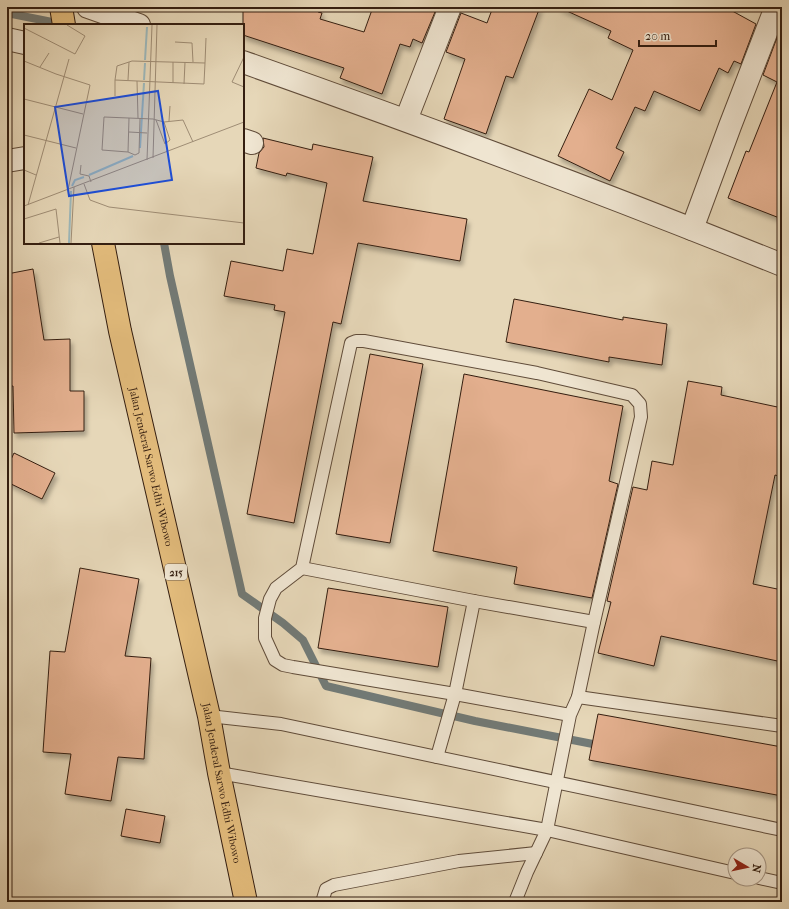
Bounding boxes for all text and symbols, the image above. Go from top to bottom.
scale bar [639,22,716,48]
inset map [24,24,244,244]
text: 20 m [645,29,670,43]
street label: Jalan Jenderal Sarwo Edhi Wibowo [126,385,176,548]
road number: 215 [165,564,187,580]
street label: Jalan Jenderal Sarwo Edhi Wibowo [199,701,244,865]
north arrow [727,847,767,887]
text: N [749,863,763,874]

